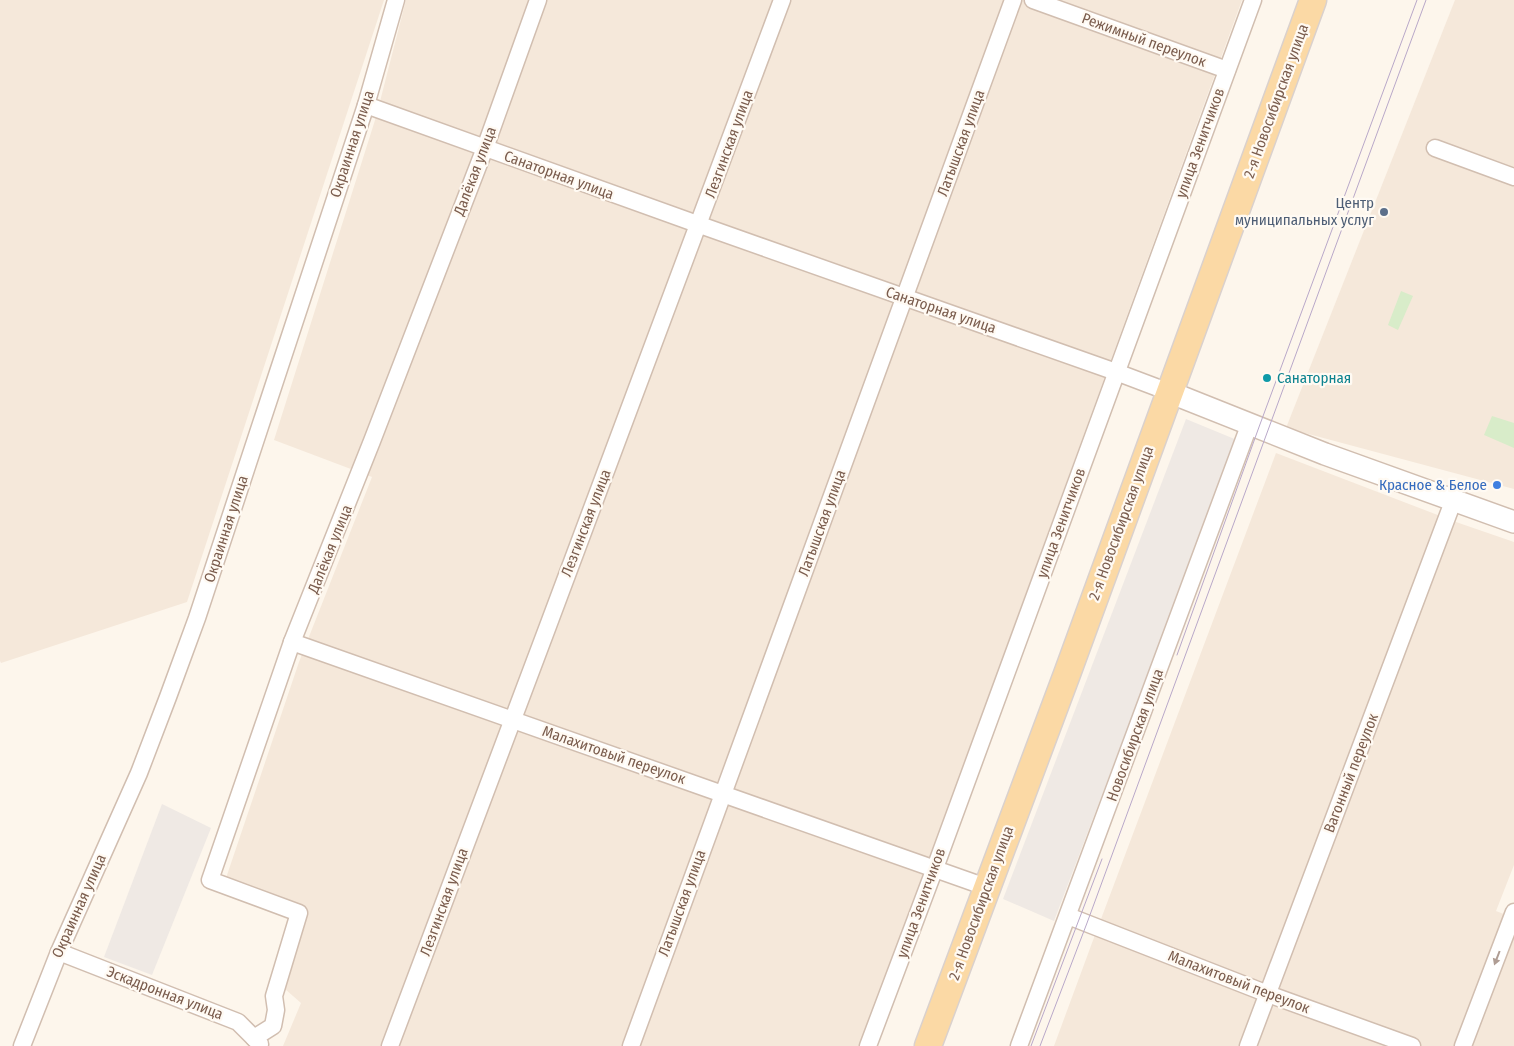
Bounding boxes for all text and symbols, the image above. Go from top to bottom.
street label: Режимный переулок [1079,9,1209,71]
street label: 2-я Новосибирская улица [1240,21,1312,181]
street label: улица Зенитчиков [1172,86,1228,200]
street label: Латышская улица [933,87,989,199]
street label: Окраинная улица [326,88,378,200]
street label: Лезгинская улица [701,88,757,200]
street label: Далёкая улица [449,124,500,219]
street label: Санаторная улица [502,147,616,203]
place label: Центр муниципальных услуг [1235,194,1374,229]
marker: Центр муниципальных услуг [1378,206,1390,218]
street label: Санаторная улица [884,283,998,337]
place label: Санаторная [1277,369,1351,387]
marker: Санаторная [1261,372,1273,384]
street label: 2-я Новосибирская улица [1085,443,1157,603]
street label: улица Зенитчиков [1033,466,1089,580]
street label: Лезгинская улица [557,467,615,579]
street label: Латышская улица [794,467,850,579]
street label: Окраинная улица [200,473,252,585]
place label: Красное & Белое [1379,476,1487,494]
marker: Красное & Белое [1491,479,1503,491]
street label: Далёкая улица [304,502,356,597]
street label: Новосибирская улица [1103,666,1167,804]
street label: Вагонный переулок [1320,711,1382,835]
street label: Малахитовый переулок [540,722,688,788]
street label: 2-я Новосибирская улица [945,823,1017,983]
street label: Лезгинская улица [416,846,472,958]
street label: улица Зенитчиков [893,846,949,960]
street label: Латышская улица [654,847,710,959]
street label: Окраинная улица [48,851,110,961]
street label: Малахитовый переулок [1166,947,1312,1017]
one-way arrow [1493,950,1500,965]
street label: Эскадронная улица [104,963,226,1023]

